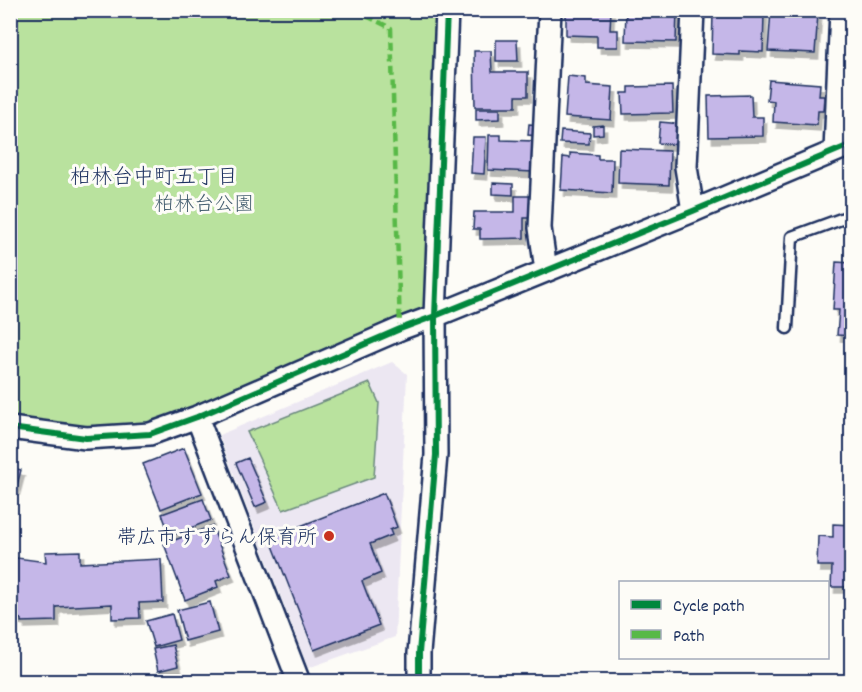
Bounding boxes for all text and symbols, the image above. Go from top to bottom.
district label: 柏林台中町五丁目 [70,164,238,194]
park label: 柏林台公園 [154,192,254,220]
place label: 帯広市すずらん保育所 [117,525,317,553]
marker: 帯広市すずらん保育所 [322,529,336,543]
legend [619,581,829,659]
text: Cycle path [673,595,744,620]
text: Path [673,625,705,650]

